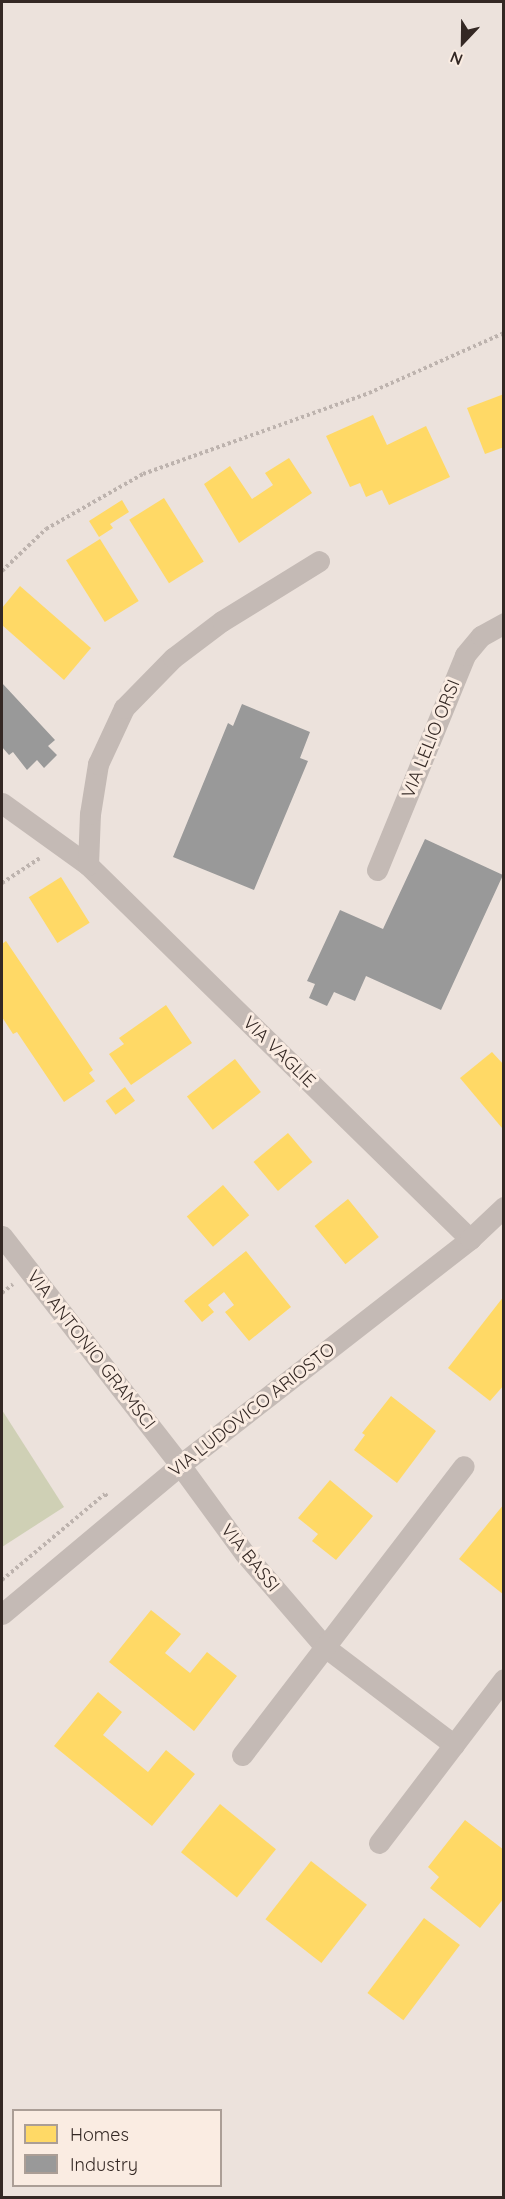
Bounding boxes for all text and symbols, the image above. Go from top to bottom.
north arrow [433,12,493,72]
text: N [447,47,465,70]
street label: VIA LELIO ORSI [397,677,465,801]
street label: VIA VAGLIE [238,1012,320,1092]
street label: VIA ANTONIO GRAMSCI [22,1266,160,1434]
street label: VIA LUDOVICO ARIOSTO [165,1338,339,1482]
street label: VIA BASSI [216,1520,284,1596]
legend [12,2109,222,2187]
text: Homes [70,2123,129,2146]
text: Industry [70,2153,138,2176]

